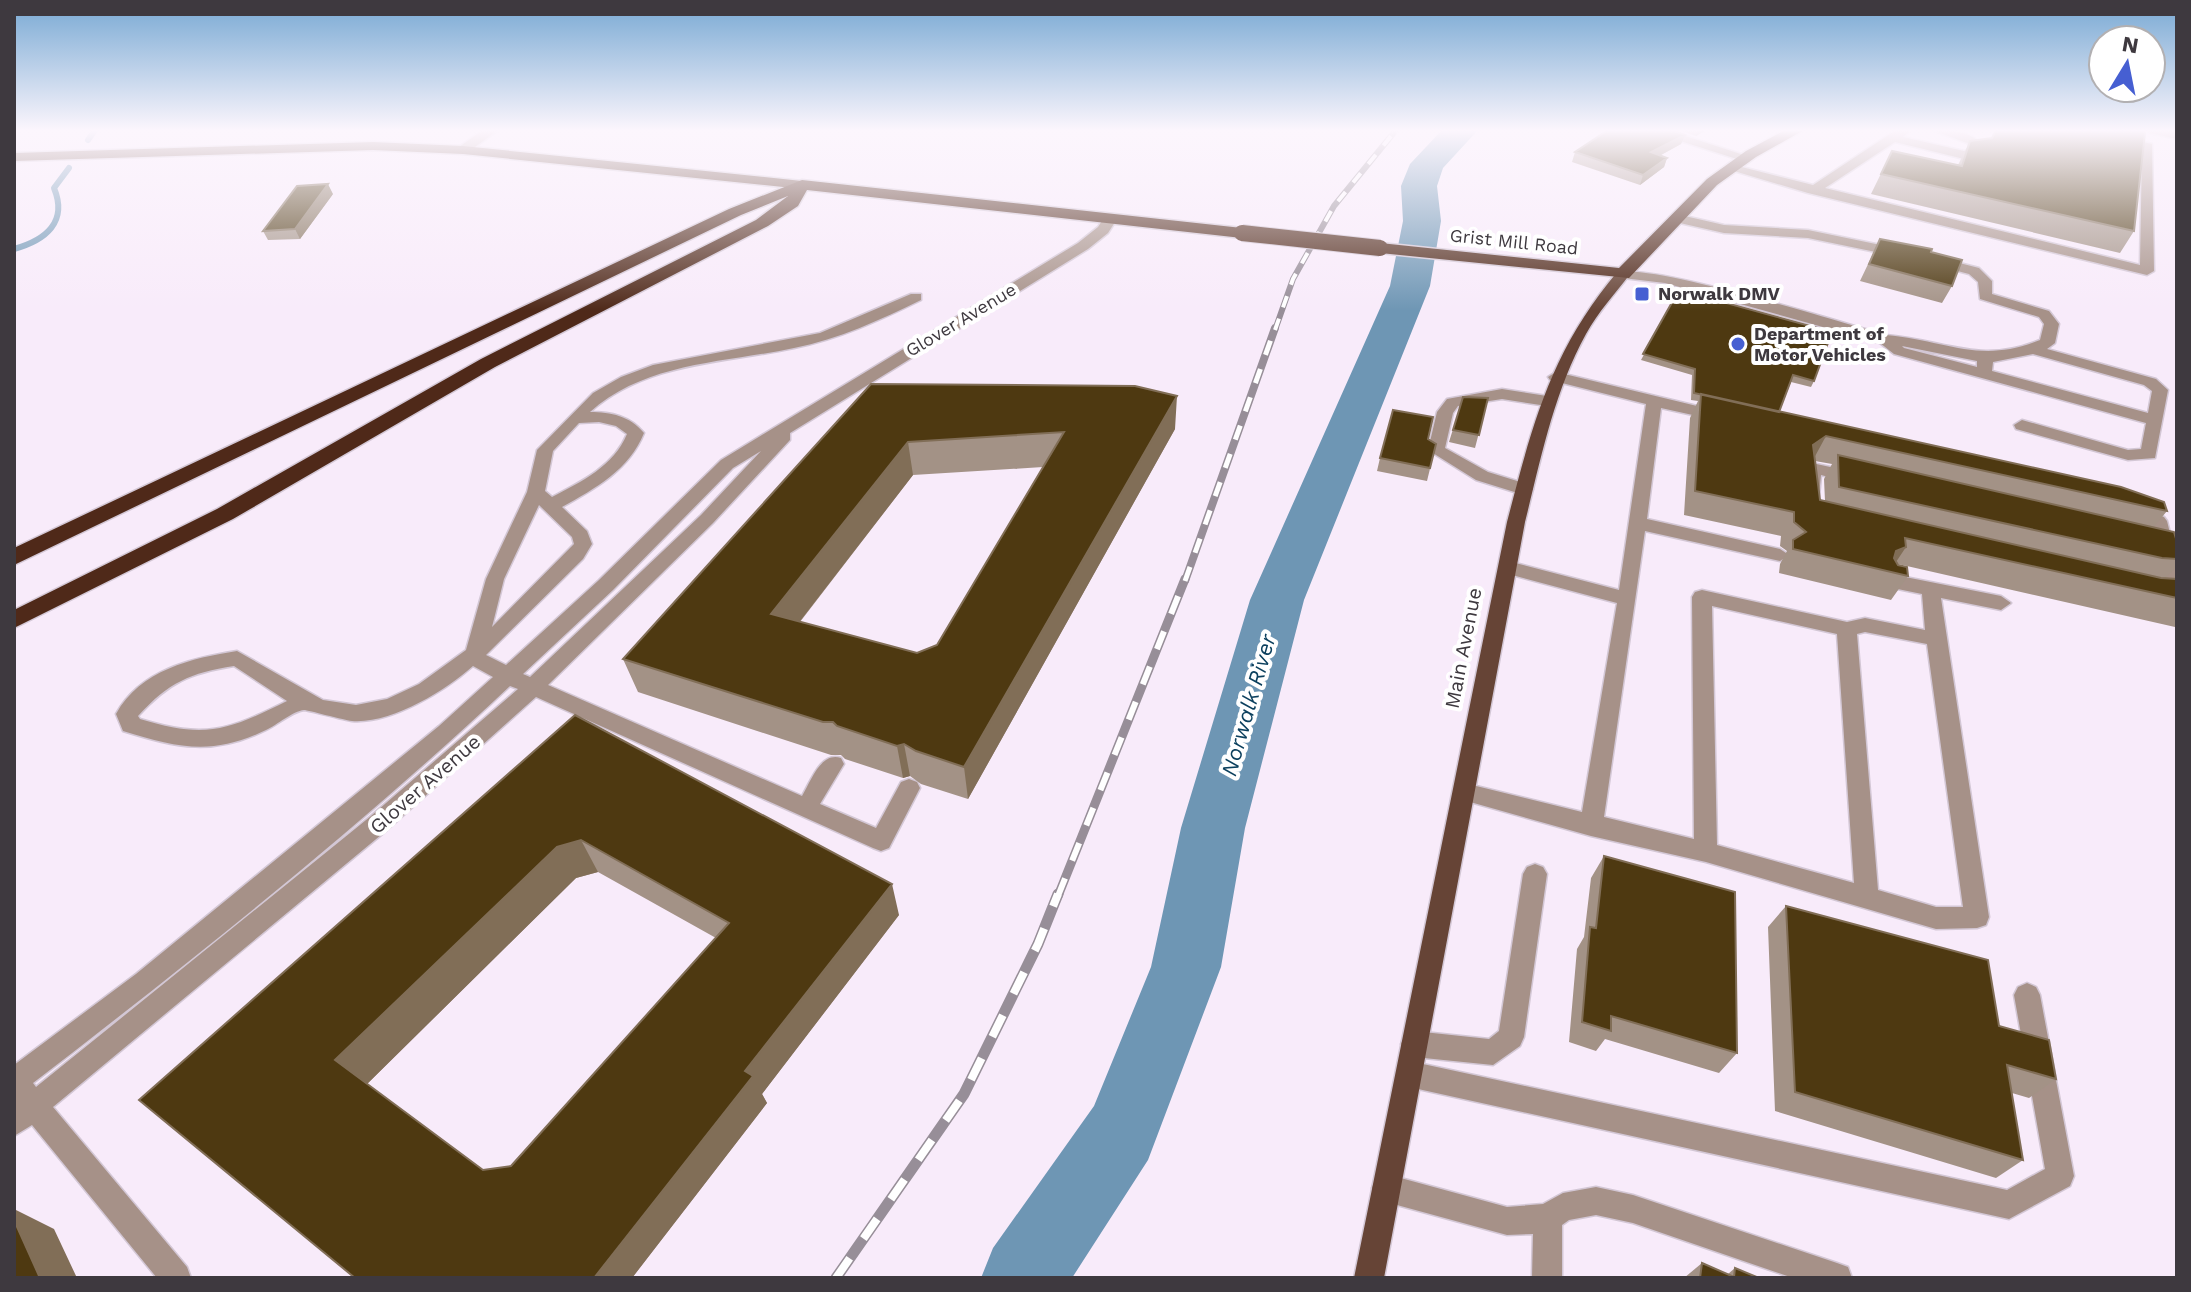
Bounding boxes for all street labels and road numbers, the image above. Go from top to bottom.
street label: Grist Mill Road [1449,224,1579,259]
street label: Glover Avenue [902,278,1020,361]
street label: Main Avenue [1440,585,1486,711]
street label: Glover Avenue [365,729,485,839]

